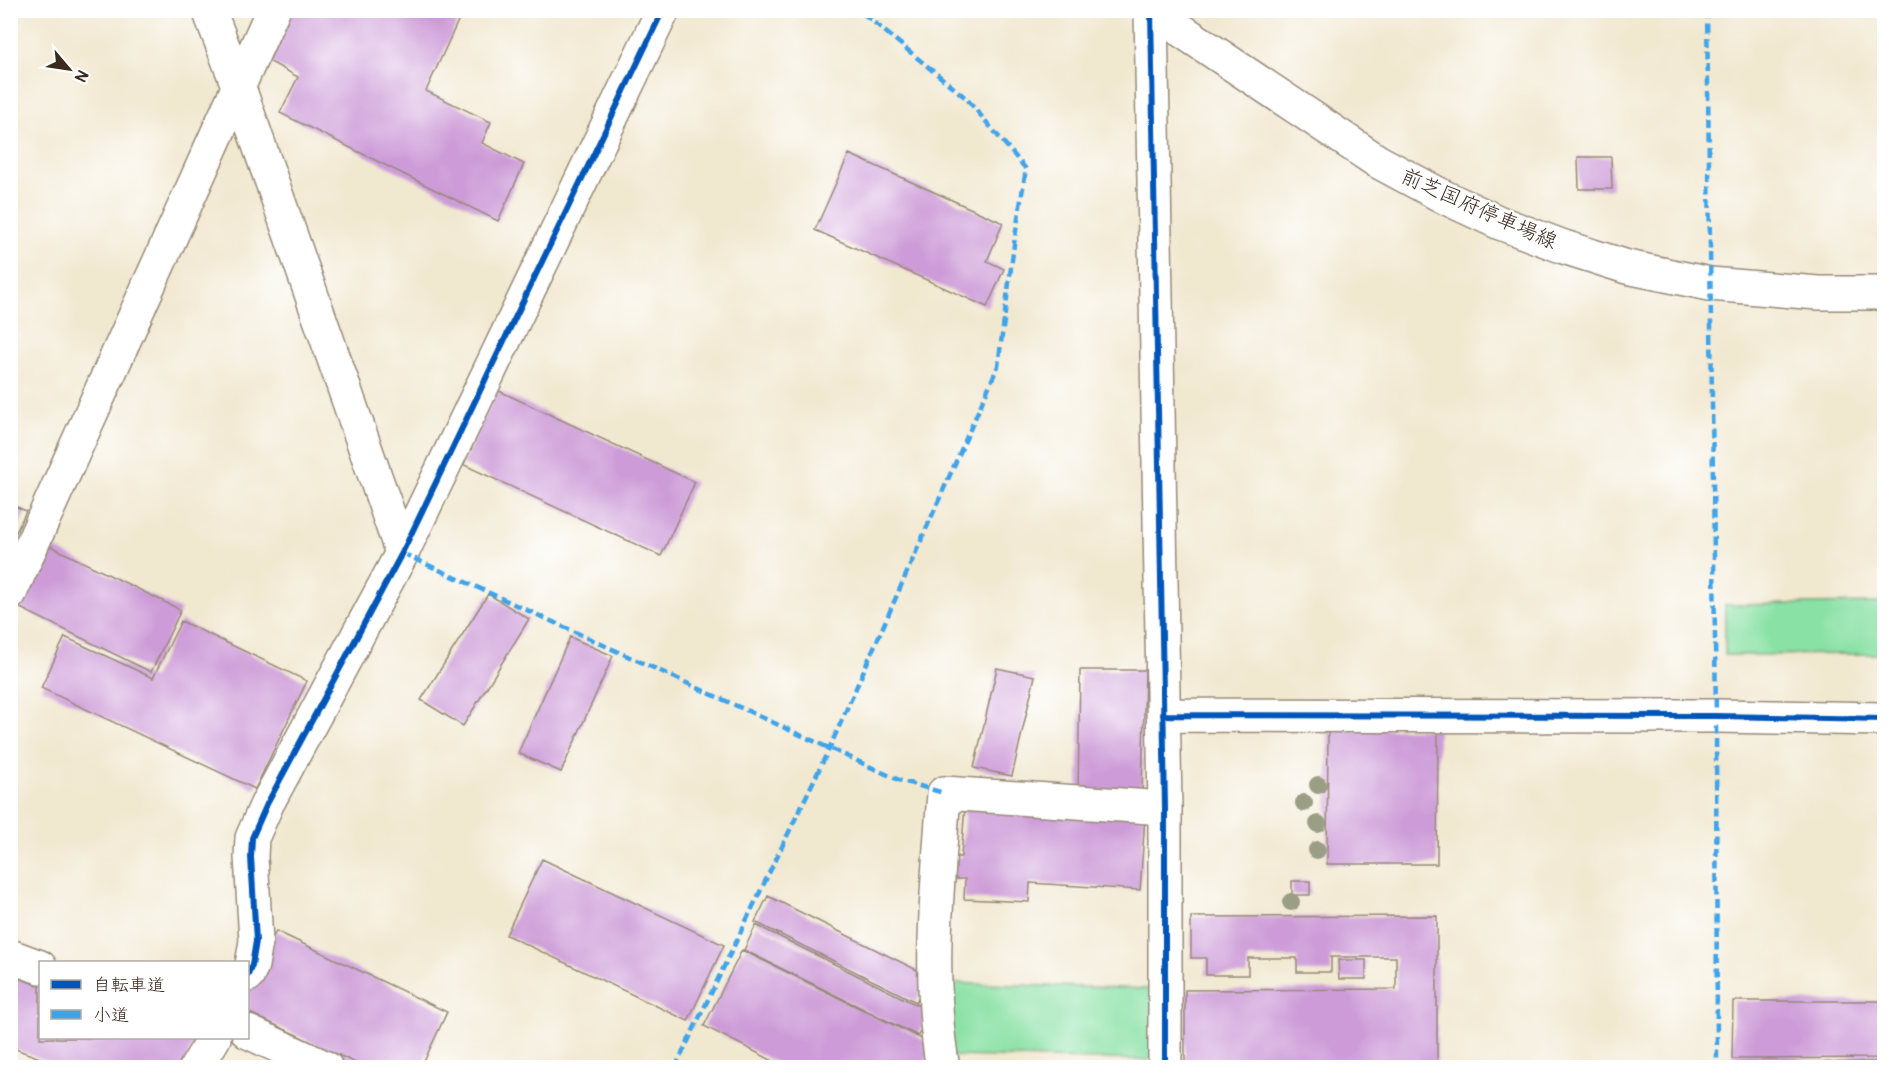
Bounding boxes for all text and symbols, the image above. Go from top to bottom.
north arrow [39,39,99,99]
text: N [70,66,93,86]
street label: 前芝国府停車場線 [1397,163,1561,255]
legend [39,961,249,1039]
text: 自転車道 [93,974,165,997]
text: 小道 [93,1004,129,1027]

